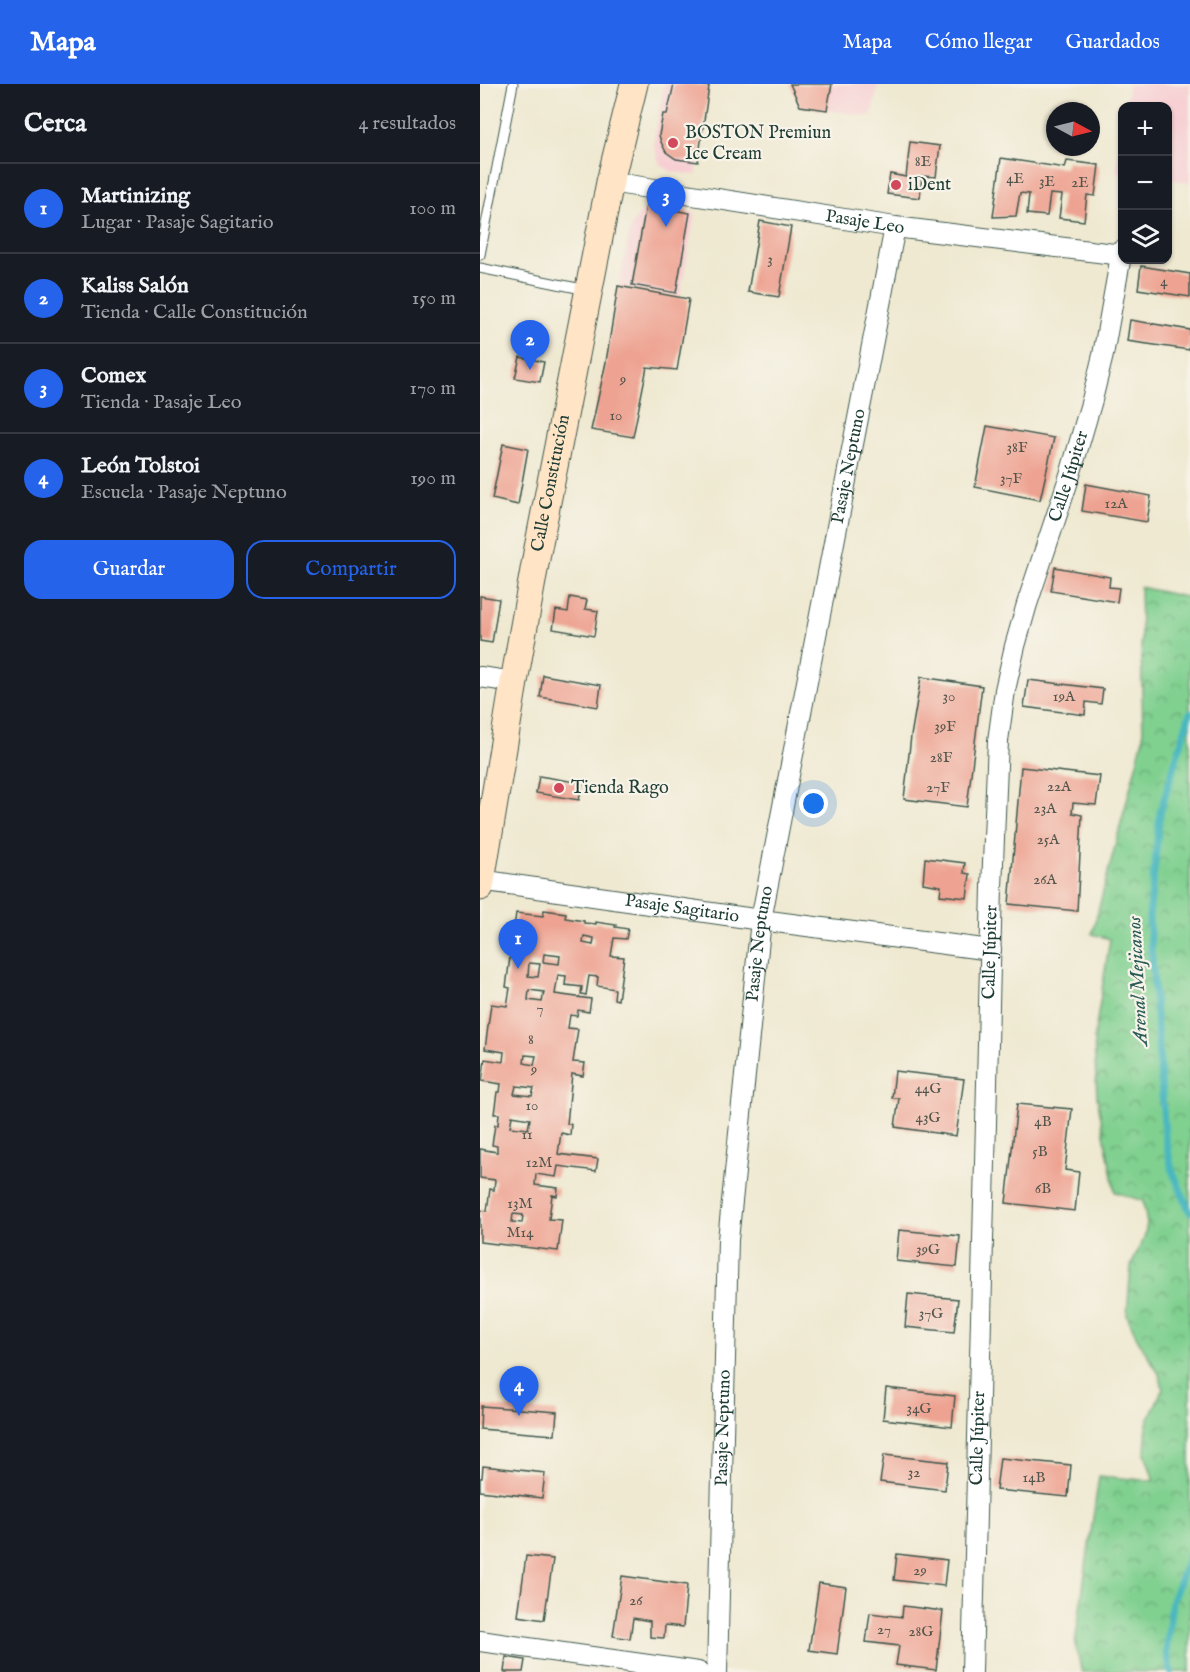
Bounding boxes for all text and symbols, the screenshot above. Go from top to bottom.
text: Mapa [30,25,96,60]
text: Mapa [843,29,892,56]
text: Cómo llegar [925,29,1032,56]
text: Guardados [1065,29,1160,56]
north arrow [1046,102,1100,156]
map controls [1118,102,1172,264]
button: + [1118,102,1172,156]
text: Cerca [24,107,86,140]
text: 4 resultados [358,111,456,136]
place label: BOSTON Premiun Ice Cream [685,122,832,166]
marker: BOSTON Premiun Ice Cream [666,136,680,150]
house number: 8E [915,152,931,171]
button: − [1118,156,1172,210]
house number: 4E [1006,169,1024,188]
house number: 3E [1039,172,1055,191]
house number: 2E [1071,173,1089,192]
place label: iDent [908,174,951,197]
pin: 3 [646,178,686,227]
marker: iDent [889,178,903,192]
text: Martinizing [81,182,190,210]
text: 1 [40,196,47,221]
text: 100 m [409,196,456,221]
street label: Pasaje Leo [824,205,906,240]
text: Lugar · Pasaje Sagitario [81,210,274,235]
button: layers [1118,210,1172,264]
house number: 3 [767,250,773,269]
text: Kaliss Salón [81,272,189,300]
house number: 4 [1160,272,1168,291]
text: 2 [39,286,48,311]
text: 150 m [412,286,456,311]
text: Tienda · Calle Constitución [81,300,308,325]
pin: 2 [511,320,550,370]
text: Comex [81,362,146,390]
house number: 9 [619,370,626,389]
text: 3 [40,376,47,401]
text: 170 m [410,376,456,401]
text: Tienda · Pasaje Leo [81,390,242,415]
house number: 10 [610,406,622,425]
street label: Pasaje Neptuno [826,406,871,526]
street label: Calle Constitución [526,412,576,554]
street label: Calle Júpiter [1044,428,1094,525]
house number: 38F [1006,438,1028,457]
text: León Tolstoi [81,452,200,480]
text: 4 [39,466,48,491]
text: 190 m [410,466,456,491]
house number: 37F [1000,469,1023,488]
text: Escuela · Pasaje Neptuno [81,480,287,505]
house number: 12A [1105,494,1128,513]
button: Guardar [24,540,234,599]
button: Compartir [246,540,456,599]
house number: 30 [943,687,955,706]
house number: 19A [1053,687,1076,706]
house number: 39F [934,717,956,736]
house number: 28F [930,748,953,767]
place label: Tienda Rago [571,777,669,800]
house number: 22A [1047,777,1072,796]
house number: 27F [926,778,950,797]
marker: Tienda Rago [552,781,566,795]
your location [799,789,828,818]
house number: 23A [1034,799,1057,818]
house number: 25A [1037,830,1060,849]
house number: 26A [1033,870,1058,889]
street label: Pasaje Neptuno [741,884,779,1003]
street label: Pasaje Sagitario [623,889,741,928]
street label: Calle Júpiter [978,904,1003,1000]
water label: Arenal Mejicanos [1122,915,1154,1048]
pin: 1 [498,920,537,969]
house number: 7 [536,999,544,1018]
house number: 8 [528,1030,534,1049]
house number: 9 [530,1060,537,1079]
house number: 44G [915,1079,941,1098]
house number: 10 [526,1096,538,1115]
house number: 43G [916,1108,941,1127]
house number: 4B [1034,1112,1052,1131]
house number: 11 [521,1125,533,1144]
house number: 5B [1032,1142,1048,1161]
house number: 12M [526,1153,552,1172]
house number: 6B [1035,1179,1051,1198]
house number: 13M [507,1194,533,1213]
house number: M14 [506,1223,534,1242]
house number: 39G [916,1240,940,1259]
house number: 37G [919,1304,943,1323]
pin: 4 [500,1366,538,1416]
street label: Pasaje Neptuno [710,1369,736,1487]
street label: Calle Júpiter [965,1390,991,1486]
house number: 34G [907,1399,932,1418]
house number: 32 [908,1463,920,1482]
house number: 14B [1023,1468,1046,1487]
house number: 29 [913,1561,927,1580]
house number: 26 [629,1591,643,1610]
house number: 27 [877,1620,891,1639]
house number: 28G [909,1622,933,1641]

